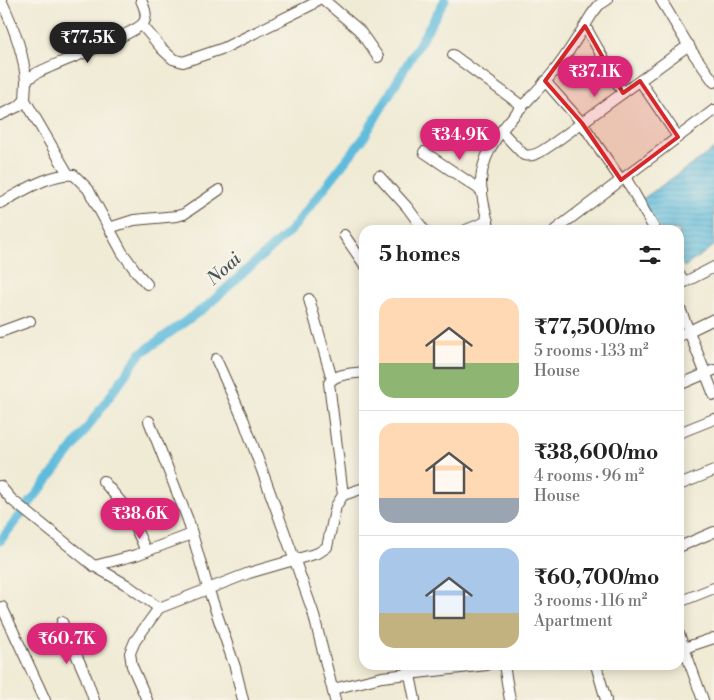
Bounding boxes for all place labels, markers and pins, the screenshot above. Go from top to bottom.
pin: ₹77.5K [47,22,129,64]
pin: ₹37.1K [554,56,636,98]
pin: ₹34.9K [419,119,501,161]
pin: ₹38.6K [99,498,181,540]
pin: ₹60.7K [26,622,108,665]

